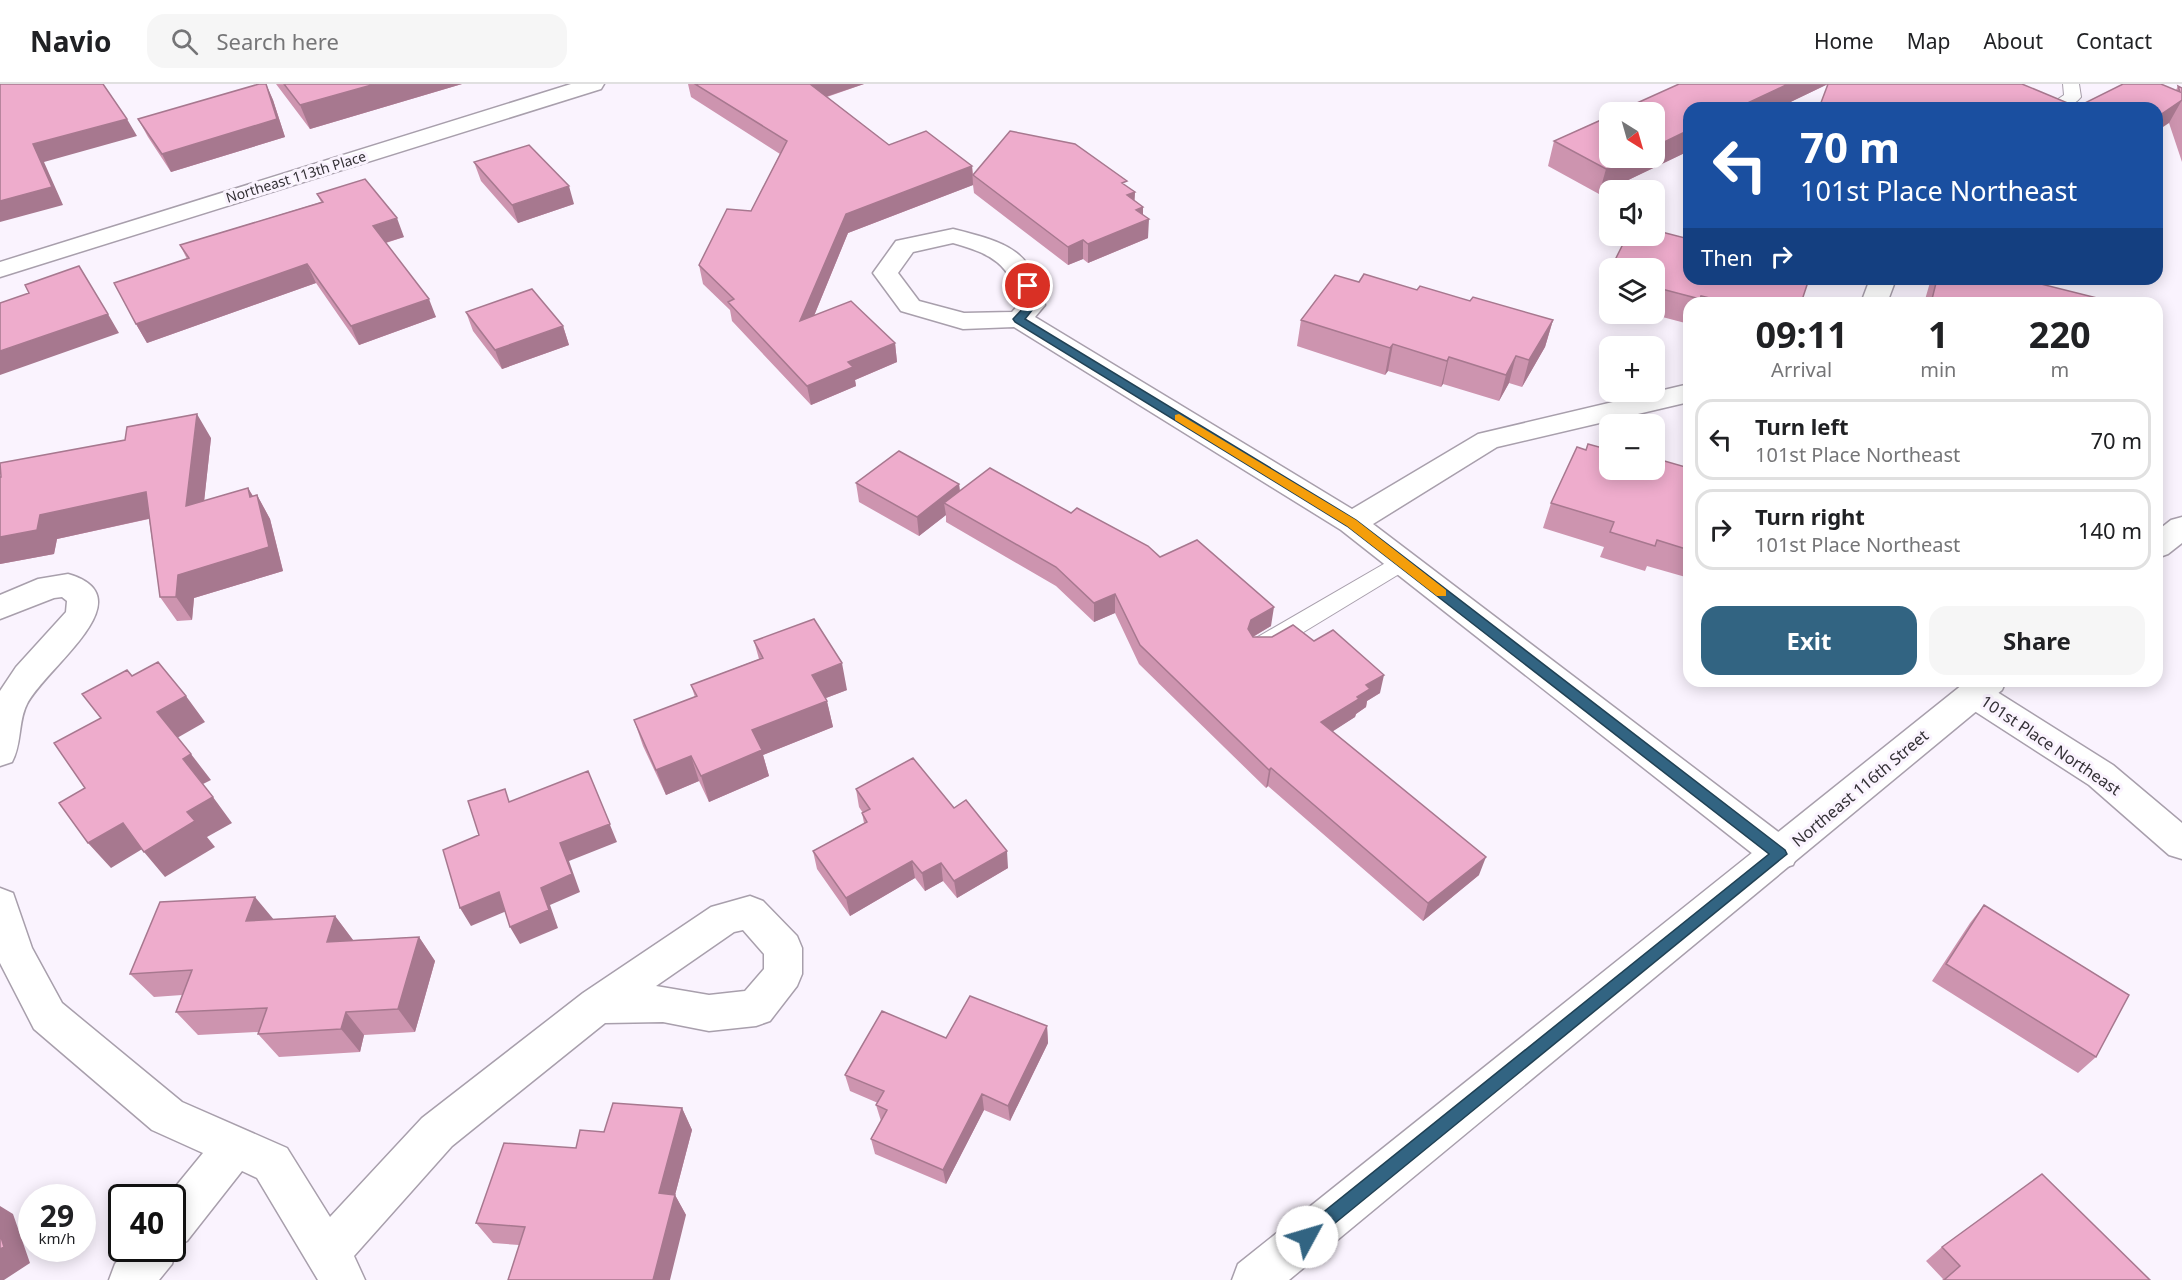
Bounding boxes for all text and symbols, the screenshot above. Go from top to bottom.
search box [147,14,567,68]
text: Navio [30,22,111,60]
icon: search [168,25,201,58]
text: Search here [216,26,339,56]
text: Home [1814,27,1874,55]
text: Map [1907,27,1950,55]
text: About [1983,27,2043,55]
text: Contact [2076,27,2152,55]
north arrow [1599,102,1665,168]
map controls [1599,102,1665,480]
text: 70 m [1800,118,1900,175]
icon: left [1701,126,1779,204]
street label: Northeast 113th Place [223,146,368,207]
text: 101st Place Northeast [1800,172,2077,209]
button: sound [1599,180,1665,246]
icon: right [1765,240,1798,273]
text: Then [1701,242,1753,272]
button: layers [1599,258,1665,324]
pin [1002,260,1053,311]
icon: arrive [1011,269,1044,302]
text: 09:11 [1755,310,1848,359]
text: 1 [1928,310,1949,359]
text: 220 [2029,310,2091,359]
button: + [1599,336,1665,402]
text: Arrival [1771,356,1832,383]
text: min [1920,356,1956,383]
text: m [2050,356,2069,383]
text: Turn left [1755,411,1849,441]
button: − [1599,414,1665,480]
icon: left [1704,423,1737,456]
text: 70 m [2091,425,2142,455]
text: 101st Place Northeast [1755,441,1960,468]
text: Turn right [1755,501,1865,531]
icon: right [1704,513,1737,546]
text: 140 m [2078,515,2142,545]
text: 101st Place Northeast [1755,531,1960,558]
button: Exit [1701,606,1917,675]
button: Share [1929,606,2145,675]
street label: 101st Place Northeast [1977,690,2125,800]
street label: Northeast 116th Street [1787,724,1933,852]
speed limit sign: 40 [108,1184,186,1262]
text: 29 [40,1195,74,1236]
position arrow [1275,1205,1339,1269]
text: km/h [39,1228,75,1248]

